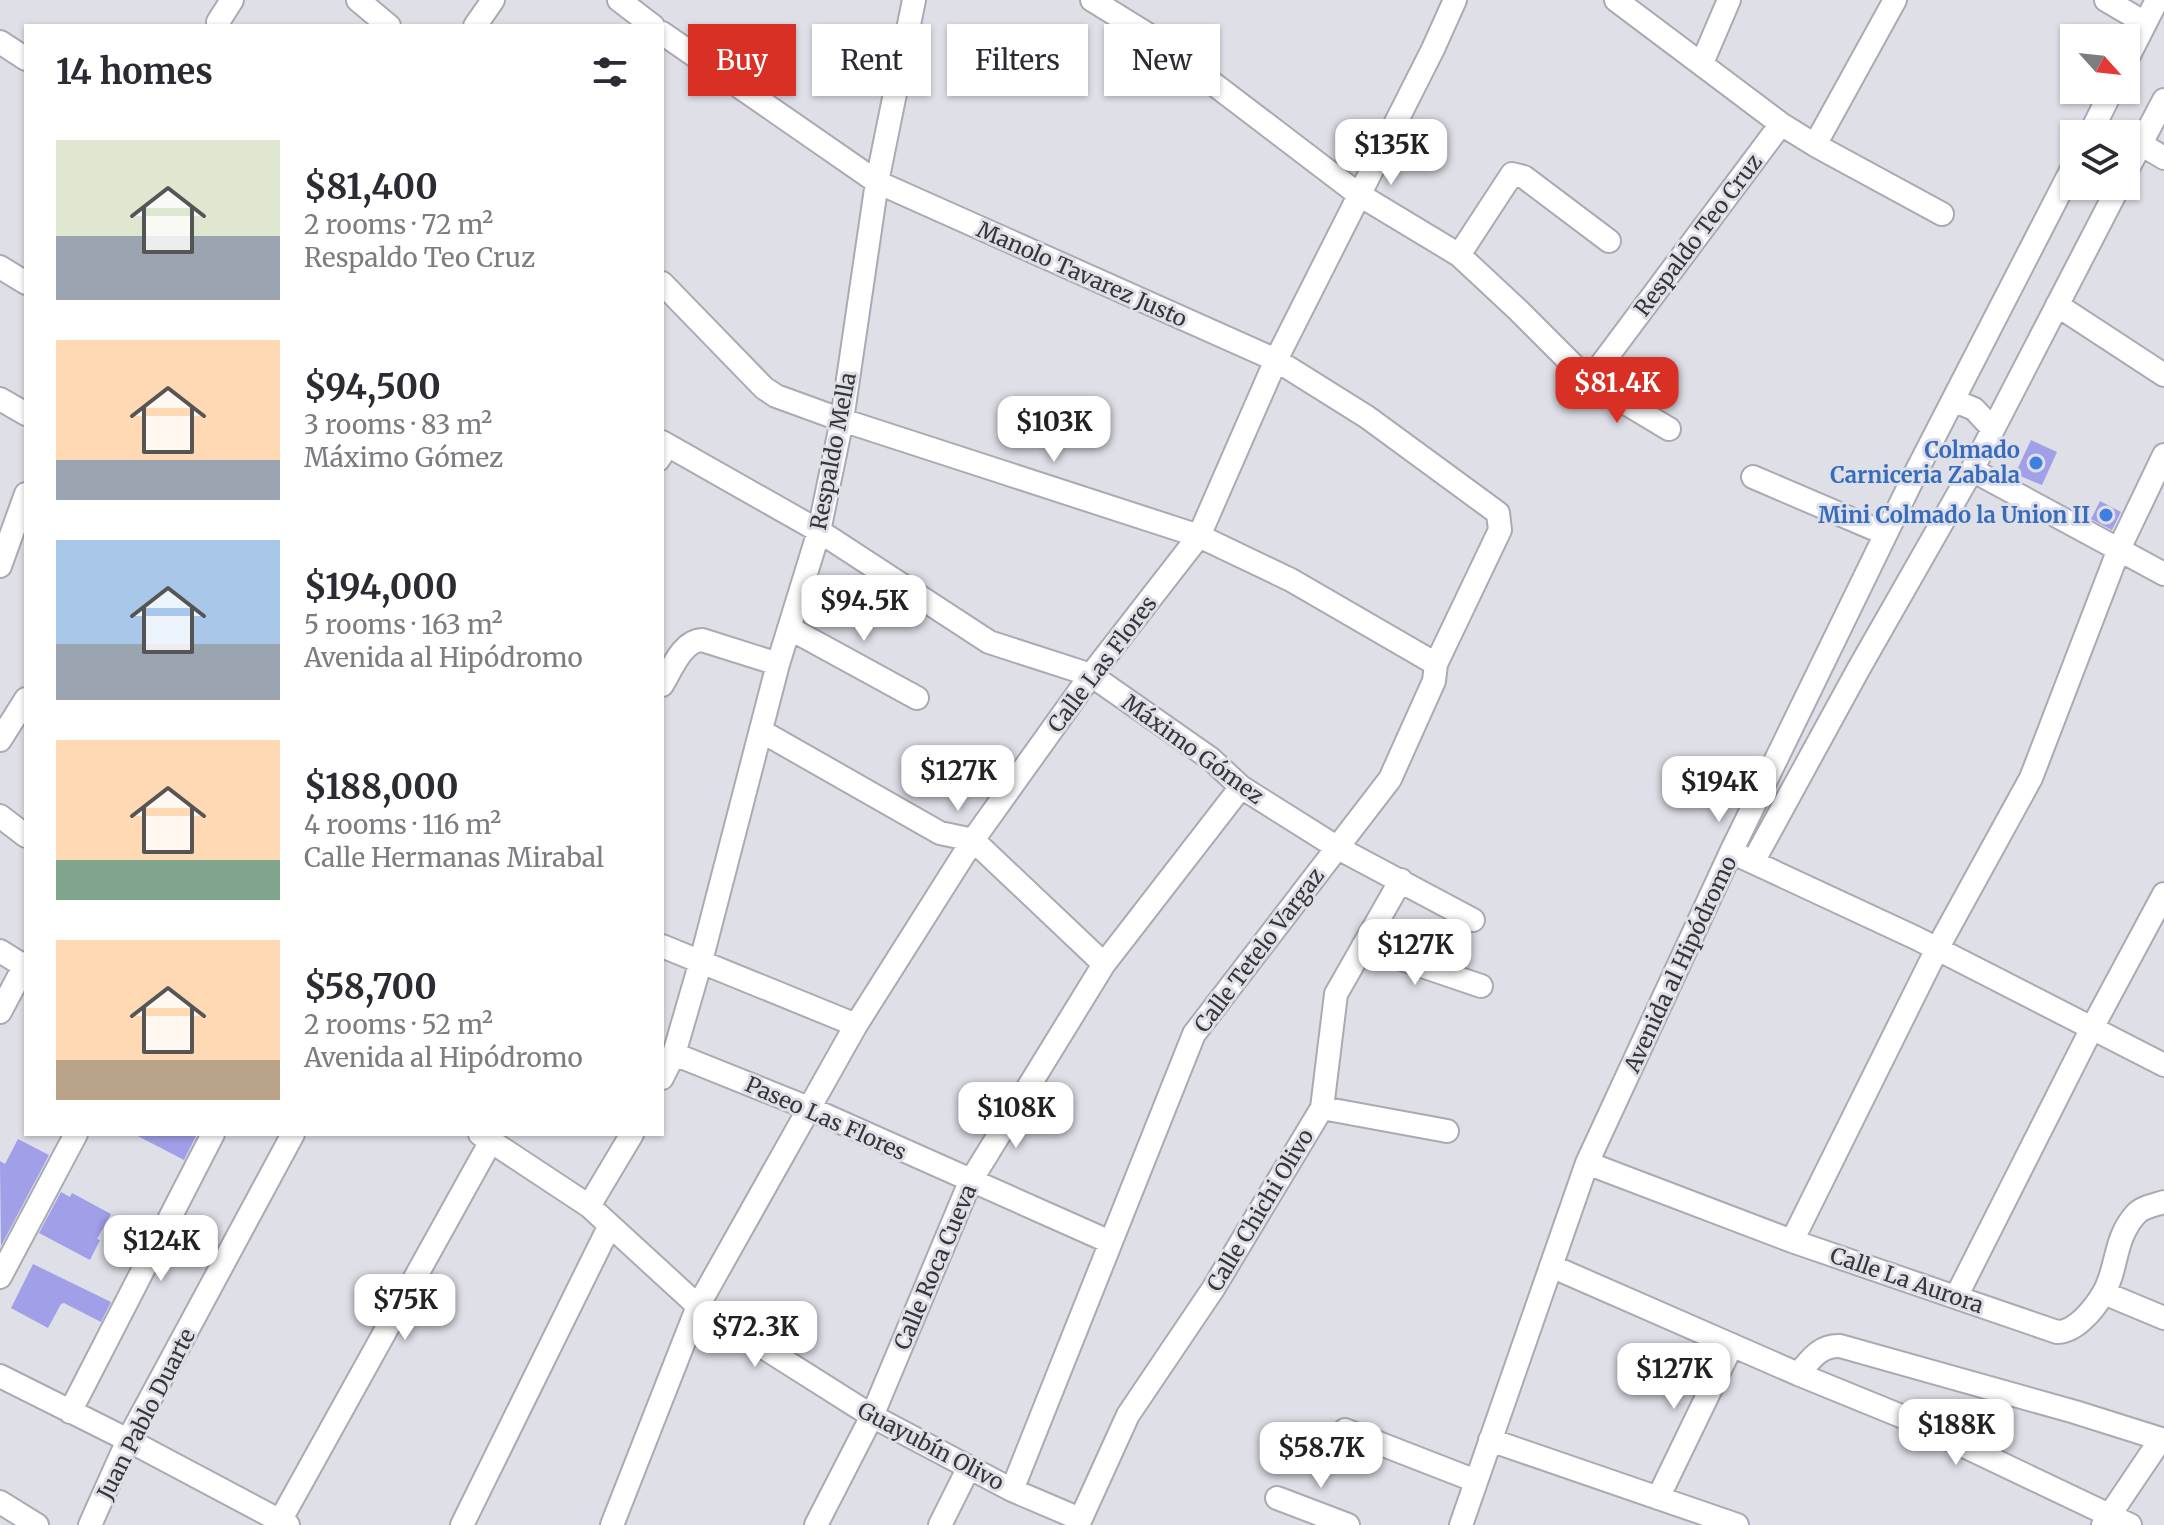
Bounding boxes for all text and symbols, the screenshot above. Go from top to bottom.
chip: Buy [688,24,796,96]
chip: Rent [812,24,931,96]
chip: Filters [947,24,1088,96]
chip: New [1104,24,1220,96]
north arrow [2060,24,2140,104]
map controls [2060,24,2140,200]
icon: filters [588,50,632,94]
text: 14 homes [56,51,213,93]
pin: $135K [1335,119,1447,187]
button: layers [2060,120,2140,200]
text: $135K [1353,128,1429,161]
street label: Respaldo Teo Cruz [1628,148,1768,322]
text: $81,400 [304,166,438,208]
icon: home [120,172,216,268]
text: 2 rooms · 72 m² [304,208,493,241]
street label: Manolo Tavarez Justo [973,215,1192,333]
text: Respaldo Teo Cruz [304,241,535,274]
pin: $81.4K [1552,357,1682,425]
text: $94,500 [304,366,441,408]
text: $81.4K [1573,366,1661,399]
street label: Respaldo Mella [804,370,862,532]
icon: home [120,372,216,468]
pin: $103K [998,396,1110,464]
text: $103K [1016,405,1092,438]
text: 3 rooms · 83 m² [304,408,492,441]
place label: Colmado Carniceria Zabala [1830,436,2020,489]
text: Máximo Gómez [304,441,503,474]
marker: Colmado Carniceria Zabala [2027,454,2045,472]
place label: Mini Colmado la Union II [1818,501,2090,529]
marker: Mini Colmado la Union II [2097,506,2115,524]
text: $194,000 [304,566,458,608]
icon: home [120,572,216,668]
pin: $94.5K [799,575,929,643]
text: $94.5K [819,584,909,617]
street label: Calle Las Flores [1042,590,1162,738]
text: 5 rooms · 163 m² [304,608,503,641]
text: Avenida al Hipódromo [304,641,583,674]
street label: Máximo Gómez [1117,688,1269,810]
pin: $127K [902,745,1014,813]
text: $127K [919,754,997,787]
pin: $194K [1663,756,1775,824]
text: $194K [1680,765,1758,798]
text: $188,000 [304,766,458,808]
icon: home [120,772,216,868]
text: 4 rooms · 116 m² [304,808,501,841]
text: Calle Hermanas Mirabal [304,841,604,874]
street label: Avenida al Hipódromo [1617,851,1743,1078]
street label: Calle Tetelo Vargaz [1188,862,1330,1038]
pin: $127K [1359,919,1471,987]
text: $127K [1376,928,1454,961]
text: $58,700 [304,966,437,1008]
icon: home [120,972,216,1068]
text: 2 rooms · 52 m² [304,1008,493,1041]
text: Avenida al Hipódromo [304,1041,583,1074]
street label: Paseo Las Flores [741,1070,911,1166]
pin: $108K [960,1082,1072,1150]
text: $108K [976,1091,1056,1124]
street label: Calle Chichi Olivo [1200,1124,1320,1296]
street label: Calle Roca Cueva [888,1180,983,1354]
pin: $124K [105,1215,217,1283]
text: $124K [122,1224,200,1257]
street label: Calle La Aurora [1827,1241,1988,1319]
pin: $75K [358,1274,452,1342]
text: $75K [372,1283,438,1316]
pin: $72.3K [690,1301,820,1369]
text: $72.3K [711,1310,799,1343]
street label: Juan Pablo Duarte [90,1324,201,1505]
pin: $127K [1618,1343,1730,1411]
text: $127K [1635,1352,1713,1385]
street label: Guayubín Olivo [853,1396,1009,1496]
pin: $188K [1900,1399,2012,1467]
text: $188K [1917,1408,1995,1441]
pin: $58.7K [1256,1422,1386,1490]
text: $58.7K [1278,1431,1364,1464]

